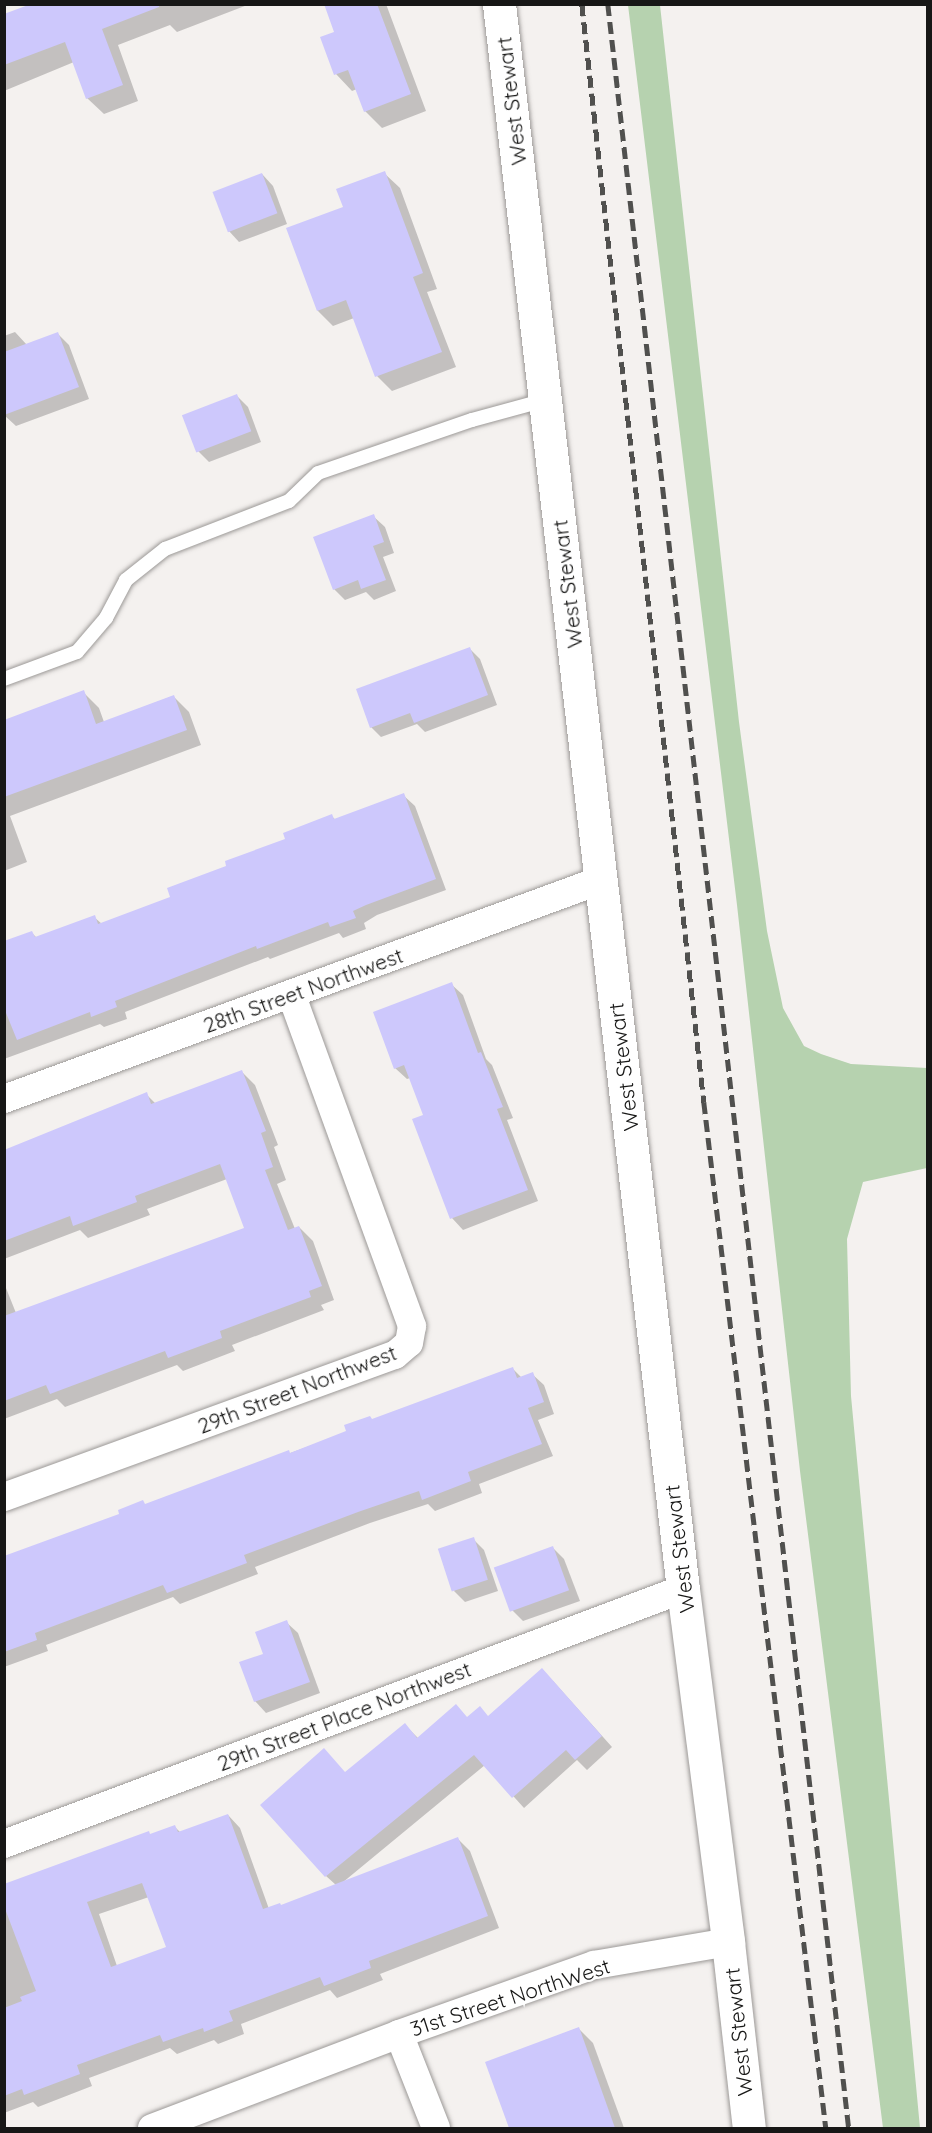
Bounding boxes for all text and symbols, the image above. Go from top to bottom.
street label: West Stewart [491,35,531,167]
street label: West Stewart [547,518,587,650]
street label: 28th Street Northwest [200,942,406,1038]
street label: West Stewart [603,1001,643,1133]
street label: 29th Street Northwest [194,1339,400,1439]
street label: West Stewart [659,1483,699,1615]
street label: 29th Street Place Northwest [214,1656,474,1776]
street label: 31st Street NorthWest [407,1953,613,2041]
street label: West Stewart [719,1967,757,2097]

